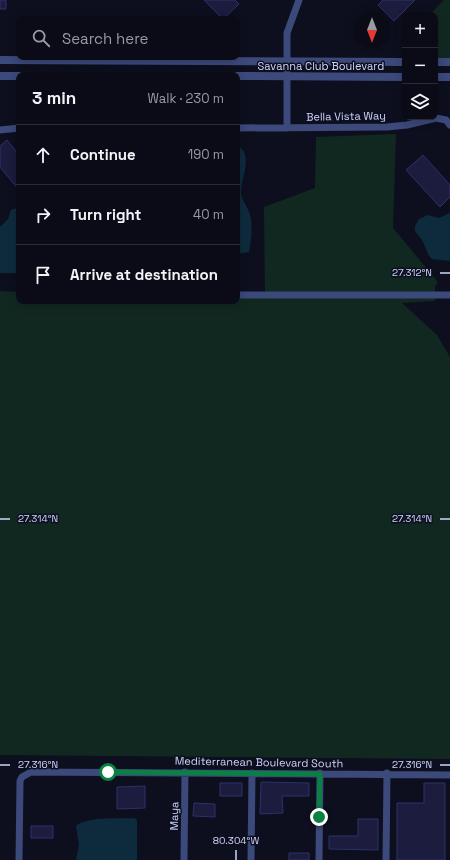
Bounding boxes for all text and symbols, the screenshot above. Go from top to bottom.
north arrow [354,12,390,48]
map controls [402,12,438,120]
button: + [402,12,438,48]
search box [16,16,240,60]
icon: search [30,27,52,49]
text: Search here [62,29,148,48]
button: − [402,48,438,84]
street label: Savanna Club Boulevard [258,59,384,73]
button: layers [402,84,438,120]
text: 3 min [32,87,76,109]
text: Walk · 230 m [147,90,224,107]
street label: Bella Vista Way [306,108,386,124]
icon: ahead [32,144,54,166]
text: Continue [70,145,136,164]
text: 190 m [188,146,224,163]
icon: right [32,204,54,226]
text: Turn right [70,205,141,224]
text: 40 m [193,206,224,223]
icon: arrive [32,264,54,286]
text: Arrive at destination [70,265,218,284]
text: 27.312°N [392,266,432,279]
text: 27.314°N [18,512,58,525]
text: 27.314°N [392,512,432,525]
street label: Mediterranean Boulevard South [175,754,343,770]
text: 27.316°N [18,758,58,771]
text: 27.316°N [392,758,432,771]
route start [99,763,117,781]
street label: Maya [167,801,181,831]
route end [310,808,328,826]
text: 80.304°W [213,834,259,847]

